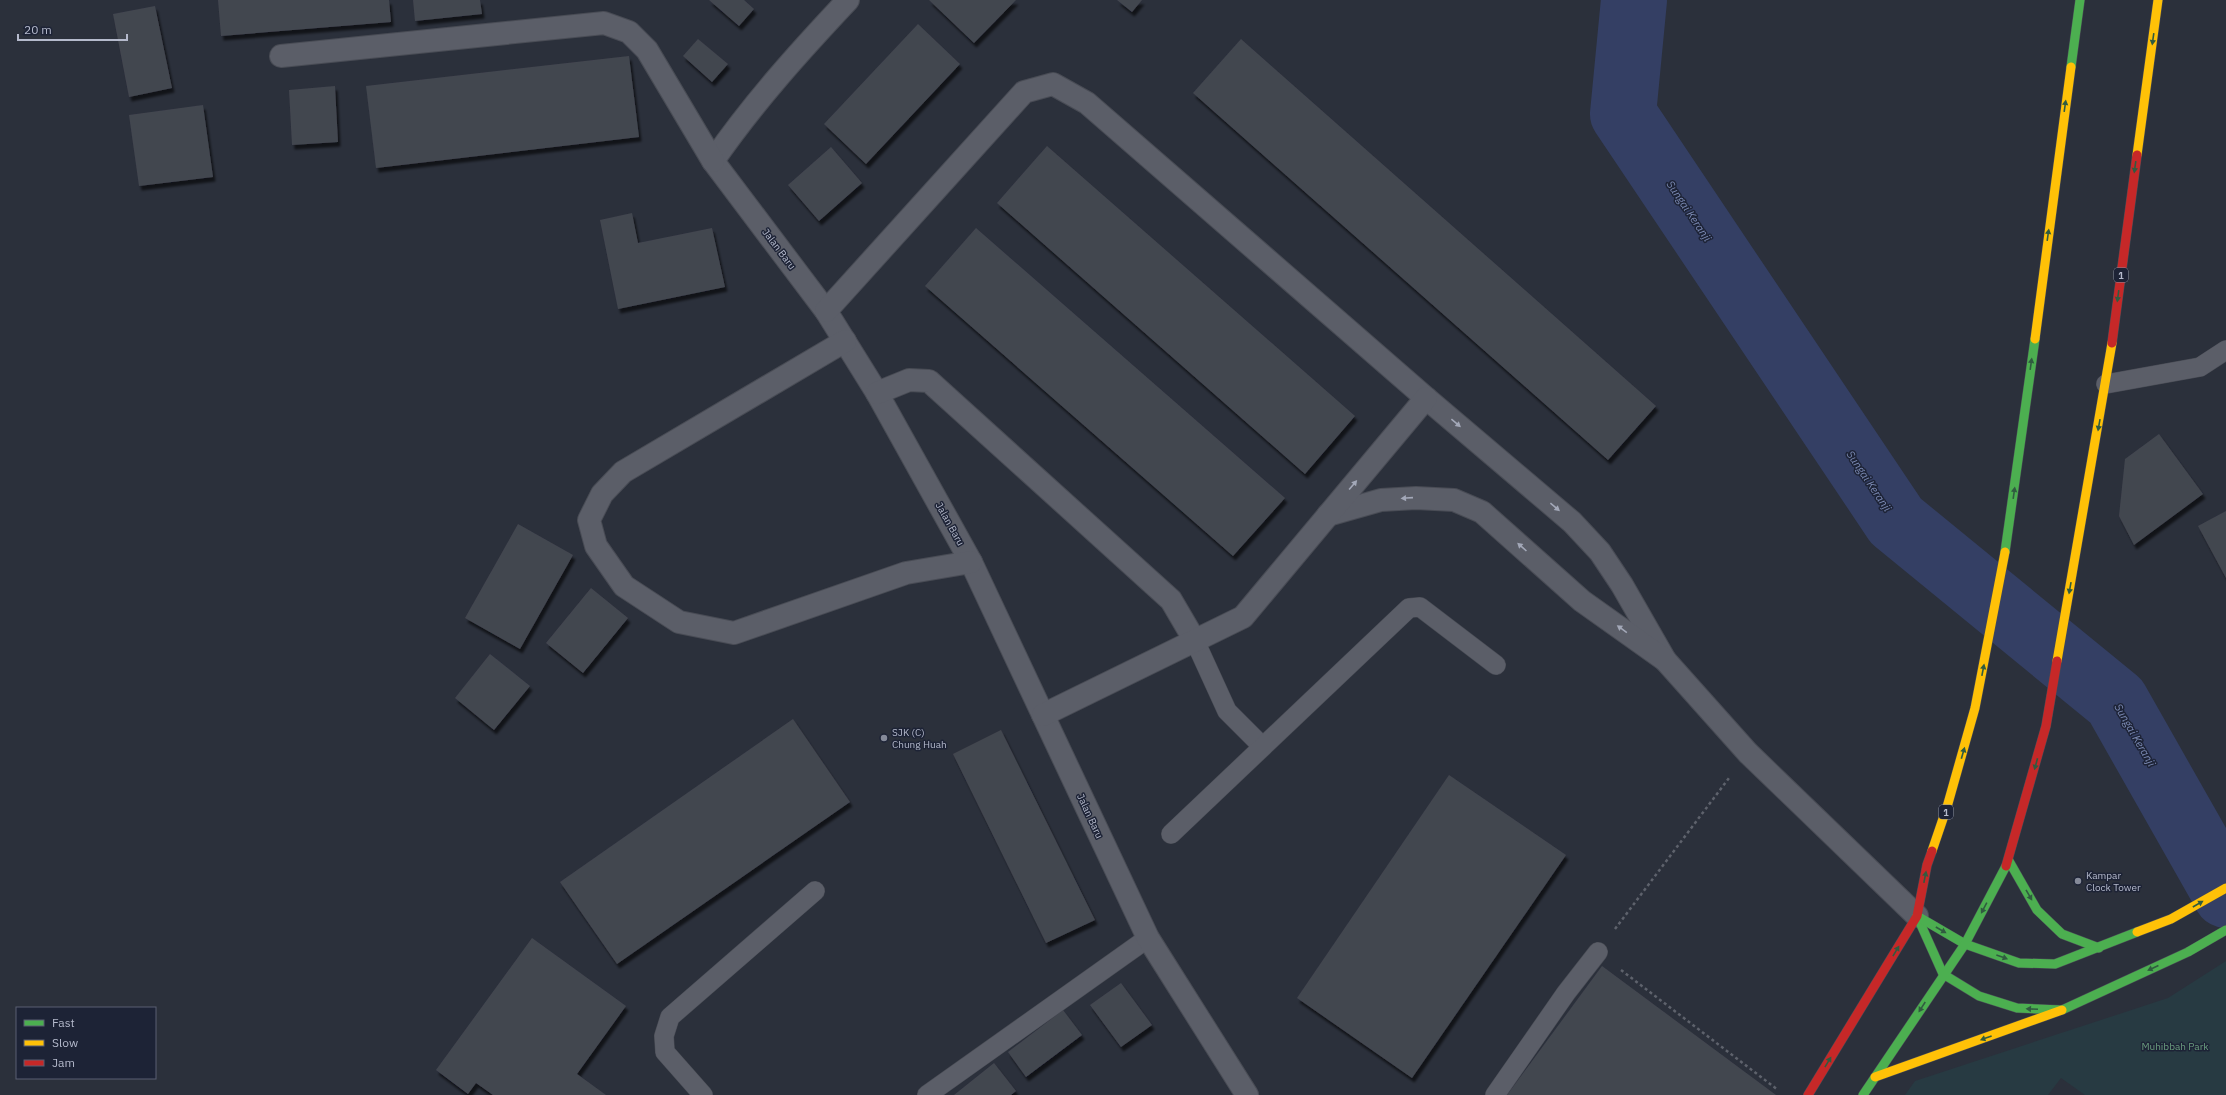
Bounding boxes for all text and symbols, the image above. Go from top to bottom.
scale bar [18,16,127,42]
text: 20 m [24,22,52,37]
one-way arrow [2150,33,2156,45]
one-way arrow [2062,100,2068,112]
one-way arrow [2132,161,2138,174]
water label: Sungai Keranji [1664,178,1715,244]
street label: Jalan Baru [759,226,799,272]
one-way arrow [2045,229,2051,241]
road number: 1 [2114,268,2128,282]
one-way arrow [2115,290,2121,302]
one-way arrow [2028,358,2034,370]
one-way arrow [1450,419,1461,428]
one-way arrow [2095,419,2101,431]
water label: Sungai Keranji [1844,448,1895,514]
one-way arrow [1348,480,1357,491]
one-way arrow [2011,486,2017,499]
one-way arrow [1401,495,1413,502]
street label: Jalan Baru [933,500,967,548]
one-way arrow [1549,503,1560,512]
one-way arrow [1517,542,1527,552]
one-way arrow [2067,582,2073,594]
one-way arrow [1617,625,1627,633]
one-way arrow [1980,663,1986,676]
water label: Sungai Keranji [2111,701,2159,769]
place label: SJK (C) Chung Huah [892,726,947,751]
marker: SJK (C) Chung Huah [879,733,889,743]
one-way arrow [1960,747,1966,759]
one-way arrow [2033,758,2039,770]
street label: Jalan Baru [1074,792,1106,840]
road number: 1 [1939,805,1953,819]
place label: Kampar Clock Tower [2086,869,2141,894]
one-way arrow [1922,871,1928,883]
marker: Kampar Clock Tower [2073,876,2083,886]
one-way arrow [2025,889,2032,901]
one-way arrow [2192,900,2204,907]
one-way arrow [1981,902,1987,914]
one-way arrow [1935,926,1947,933]
one-way arrow [1892,945,1899,957]
one-way arrow [1996,954,2008,960]
one-way arrow [2147,965,2158,971]
one-way arrow [1918,1002,1926,1012]
one-way arrow [2025,1006,2038,1012]
legend [16,1007,156,1079]
text: Fast [52,1015,75,1030]
text: Slow [52,1035,78,1050]
one-way arrow [1979,1035,1991,1041]
park label: Muhibbah Park [2141,1040,2209,1053]
text: Jam [52,1055,75,1070]
one-way arrow [1824,1057,1832,1067]

